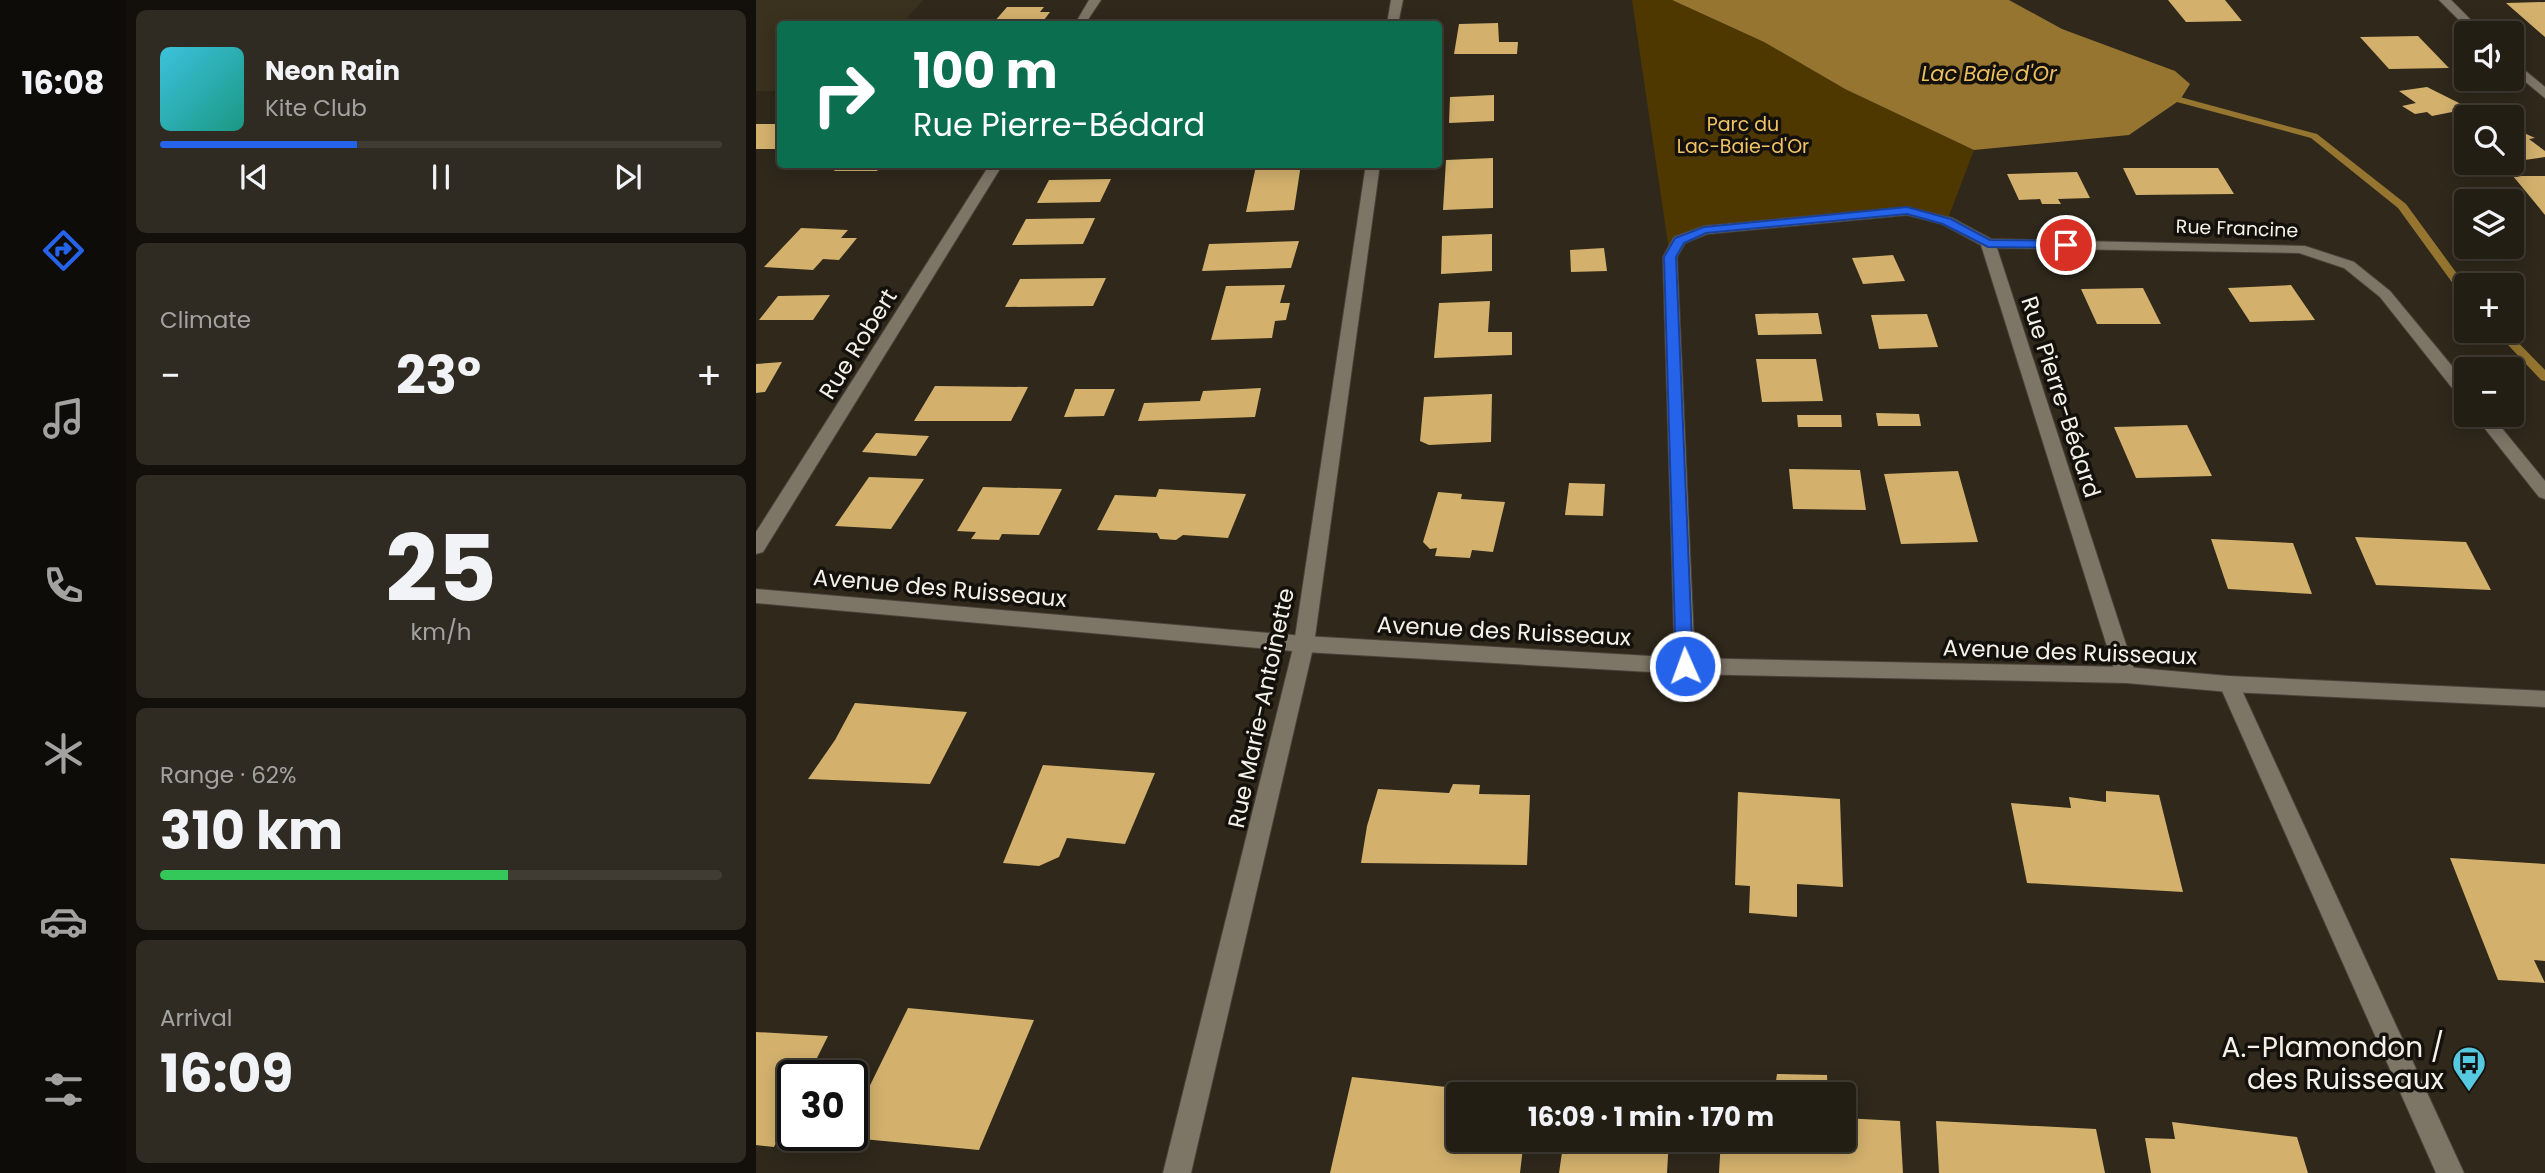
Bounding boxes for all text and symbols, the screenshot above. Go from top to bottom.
map controls [2454,21,2524,427]
button: sound [2454,21,2524,91]
text: 100 m [913,37,1058,105]
icon: right [798,49,889,140]
text: Neon Rain [265,53,400,89]
water label: Lac Baie d'Or [1921,59,2058,88]
text: 16:08 [21,60,105,105]
text: Kite Club [265,92,367,124]
text: Rue Pierre-Bédard [913,102,1205,147]
button: search [2454,105,2524,175]
park label: Parc du Lac-Baie-d'Or [1677,111,1809,160]
icon: previous [235,158,273,196]
icon: pause [422,158,460,196]
icon: next [609,158,647,196]
button: layers [2454,189,2524,259]
street label: Rue Francine [2175,213,2299,244]
pin [2036,215,2096,275]
icon: directions [39,226,88,275]
icon: arrive [2047,226,2085,264]
button: + [2454,273,2524,343]
street label: Rue Robert [811,283,905,405]
street label: Rue Pierre-Bédard [2013,292,2109,502]
text: Climate [160,304,251,336]
text: 23° [396,339,481,412]
text: − [160,349,181,402]
text: + [696,349,722,402]
button: − [2454,357,2524,427]
icon: music [39,394,88,443]
text: 25 [385,505,497,633]
icon: phone [39,561,88,610]
street label: Avenue des Ruisseaux [812,561,1068,615]
street label: Rue Marie-Antoinette [1220,585,1302,831]
street label: Avenue des Ruisseaux [1376,608,1632,654]
text: km/h [410,616,472,648]
position arrow [1648,629,1722,703]
street label: Avenue des Ruisseaux [1942,632,2198,672]
icon: climate [39,729,88,778]
text: Range · 62% [160,759,297,791]
text: 310 km [160,794,343,867]
icon: car [39,897,88,946]
text: Arrival [160,1002,232,1034]
place label: A.-Plamondon / des Ruisseaux [2222,1028,2445,1099]
text: 16:09 [160,1037,293,1110]
bus stop icon: A.-Plamondon / des Ruisseaux [2450,1044,2488,1093]
speed limit sign: 30 [777,1060,868,1151]
icon: filters [39,1065,88,1114]
text: 16:09 · 1 min · 170 m [1528,1099,1774,1135]

